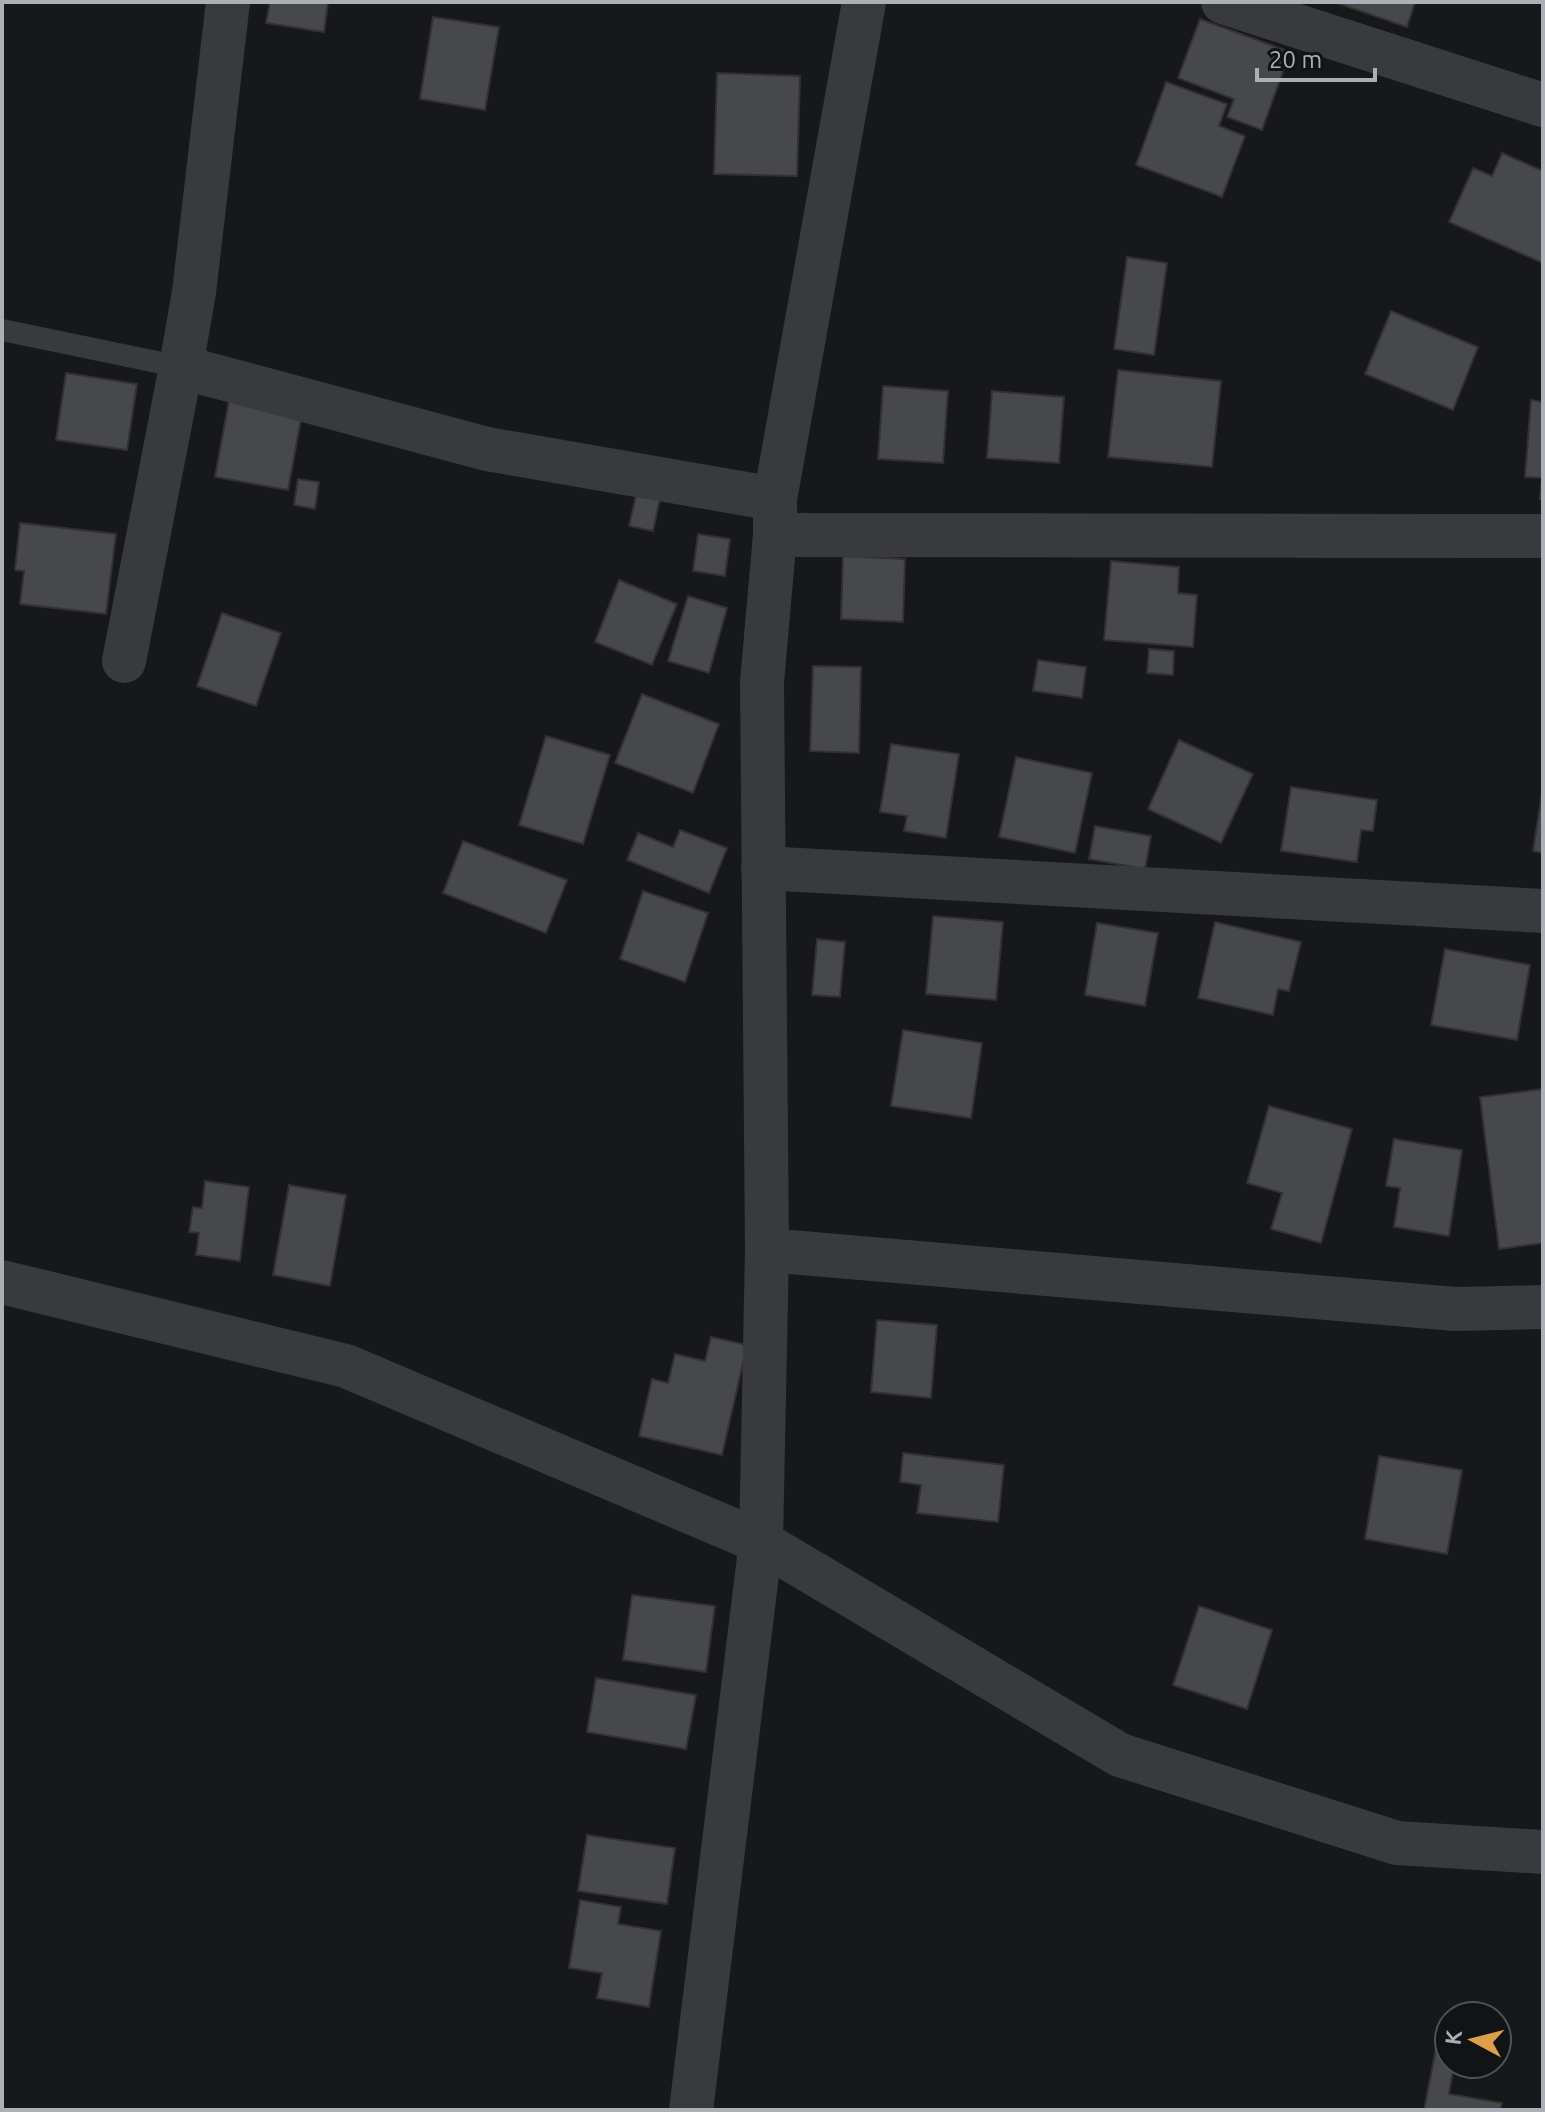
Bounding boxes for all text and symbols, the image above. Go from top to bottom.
scale bar [1257,32,1375,82]
text: 20 m [1269,46,1322,73]
north arrow [1433,2000,1513,2080]
text: K [1439,2028,1466,2046]

